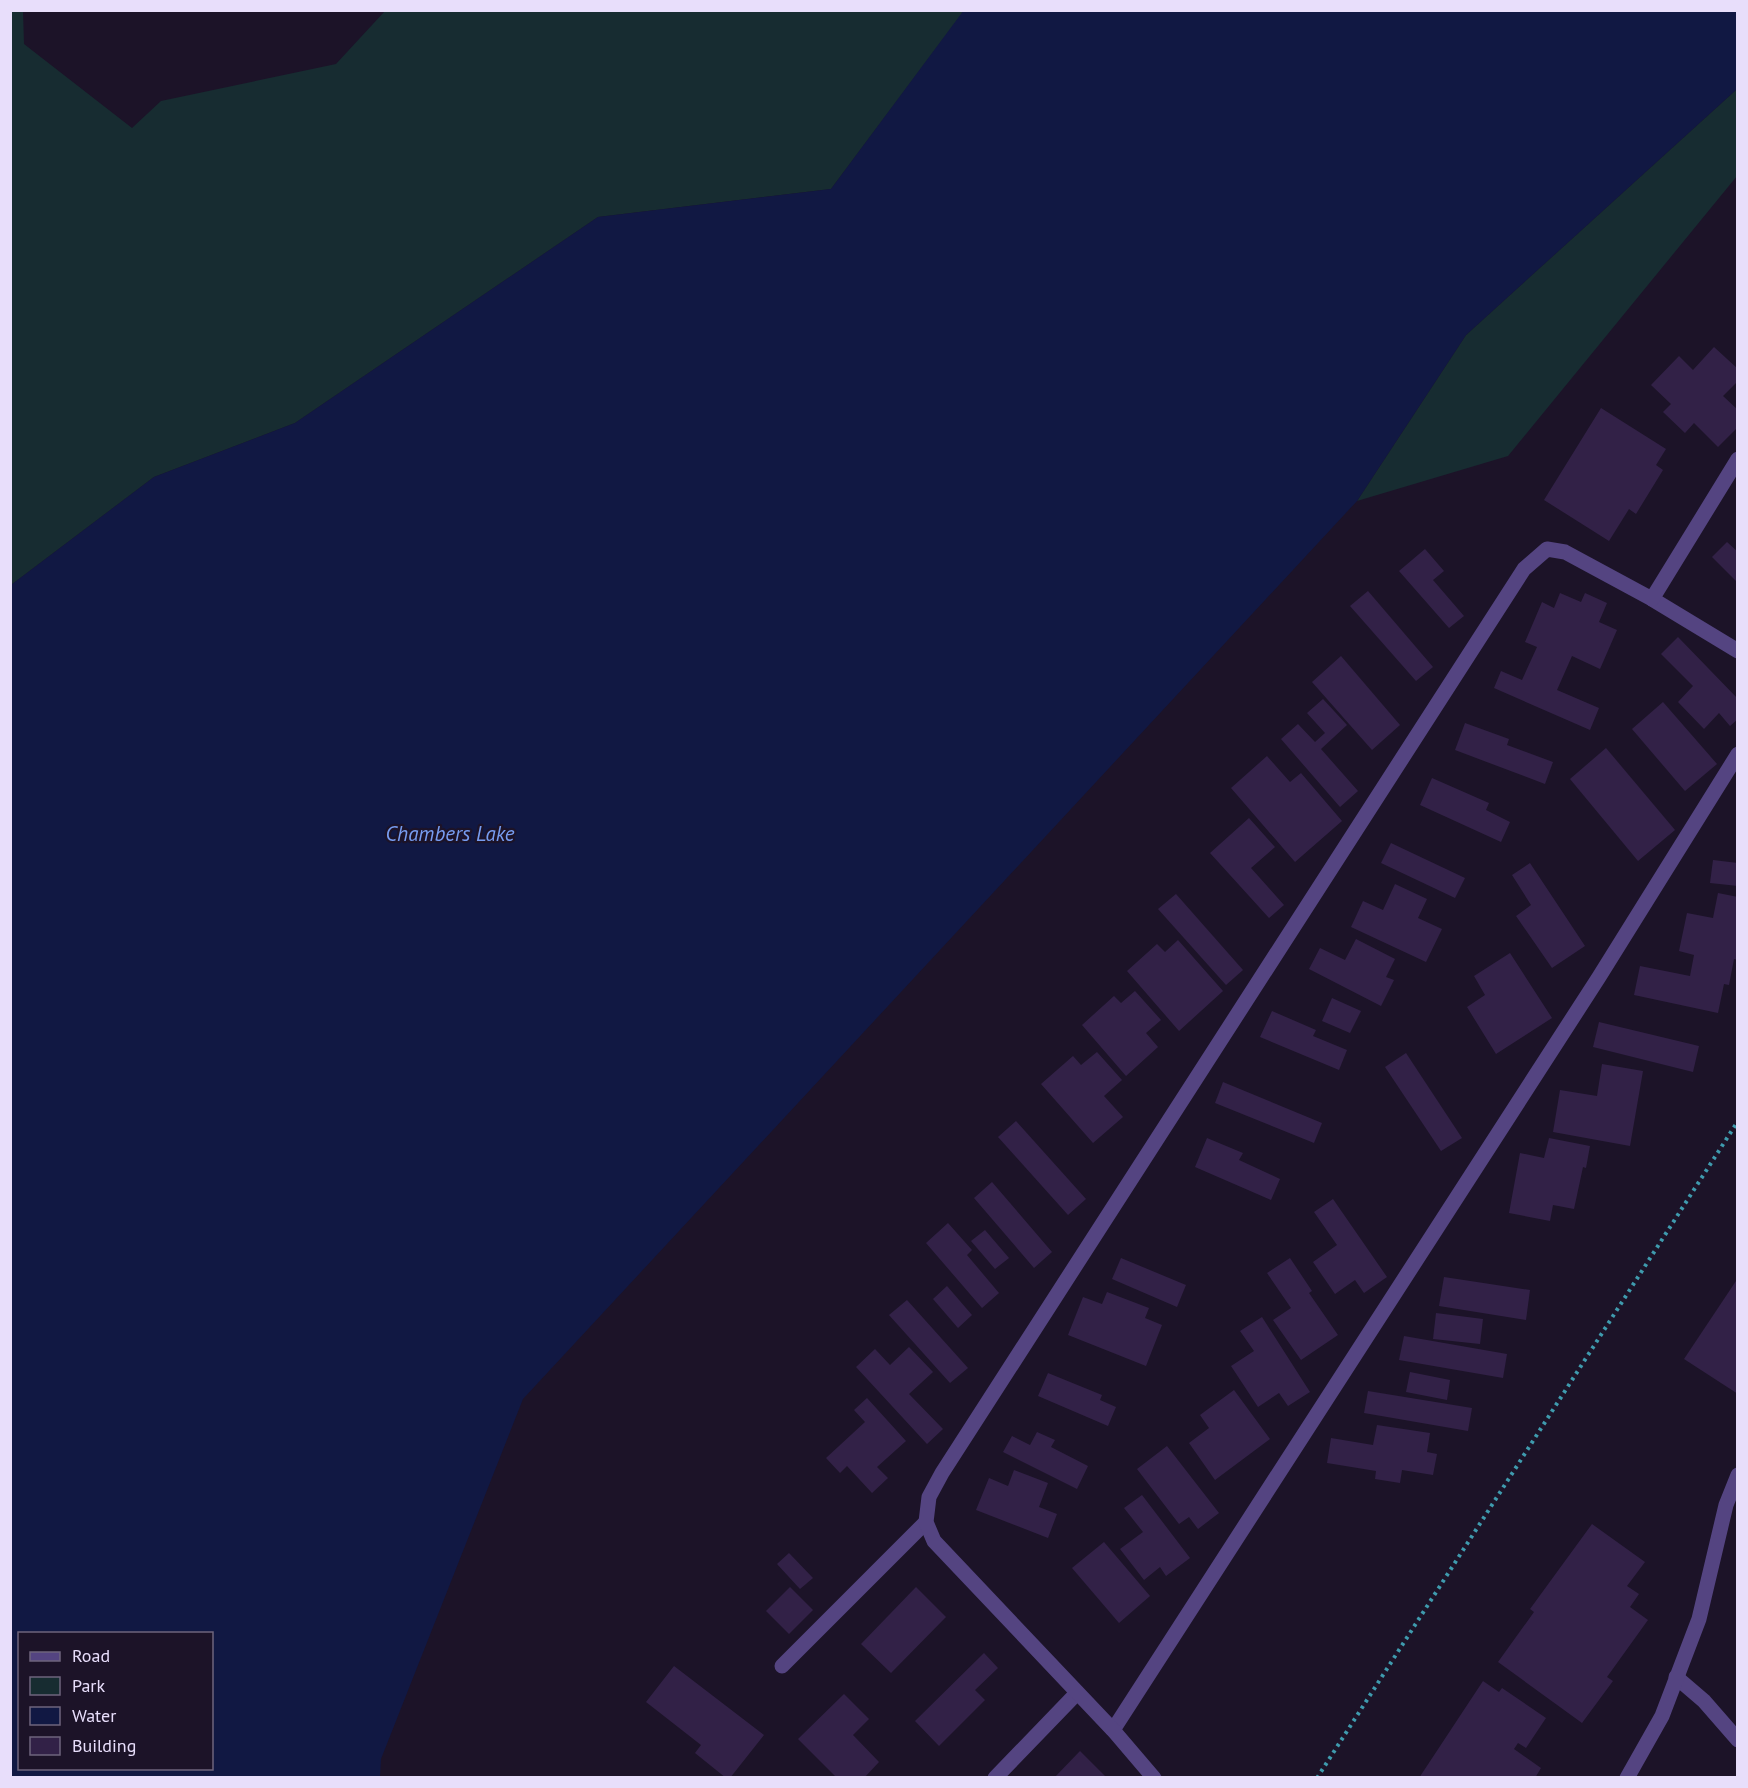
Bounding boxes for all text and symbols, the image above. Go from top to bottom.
water label: Chambers Lake [386,820,515,847]
legend [18,1632,213,1770]
text: Road [72,1644,110,1667]
text: Park [72,1674,105,1697]
text: Water [72,1704,116,1727]
text: Building [72,1734,136,1757]

